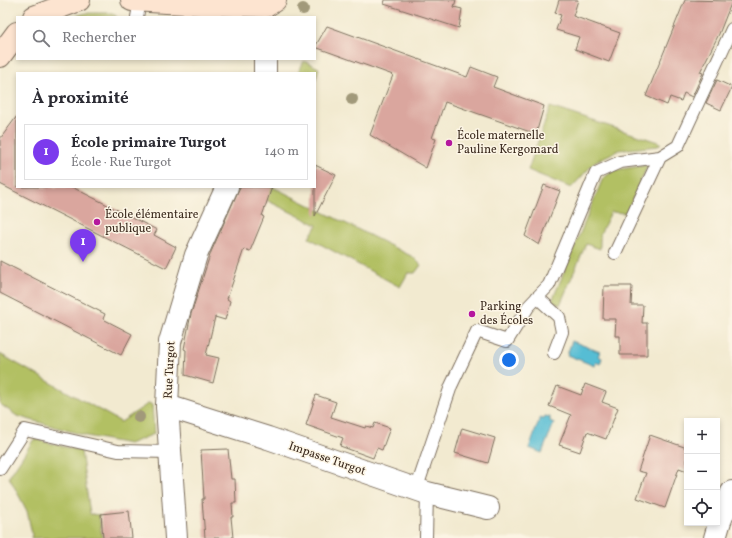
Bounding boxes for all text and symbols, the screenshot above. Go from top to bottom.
search box [16,16,316,60]
icon: search [30,27,52,49]
text: Rechercher [62,28,136,49]
text: À proximité [32,87,129,110]
place label: École maternelle Pauline Kergomard [457,127,559,158]
text: École primaire Turgot [71,133,226,154]
marker: École maternelle Pauline Kergomard [444,138,454,148]
text: 1 [43,143,49,161]
text: 140 m [265,143,299,161]
text: École · Rue Turgot [71,154,172,172]
place label: École élémentaire publique [105,206,199,237]
marker: École élémentaire publique [92,217,102,227]
pin: 1 [70,229,96,262]
place label: Parking des Écoles [480,299,533,329]
marker: Parking des Écoles [467,309,477,319]
street label: Rue Turgot [161,341,179,399]
your location [499,350,519,370]
map controls [684,418,720,526]
button: + [684,418,720,454]
street label: Impasse Turgot [286,438,368,480]
button: − [684,454,720,490]
button: locate [684,490,720,526]

